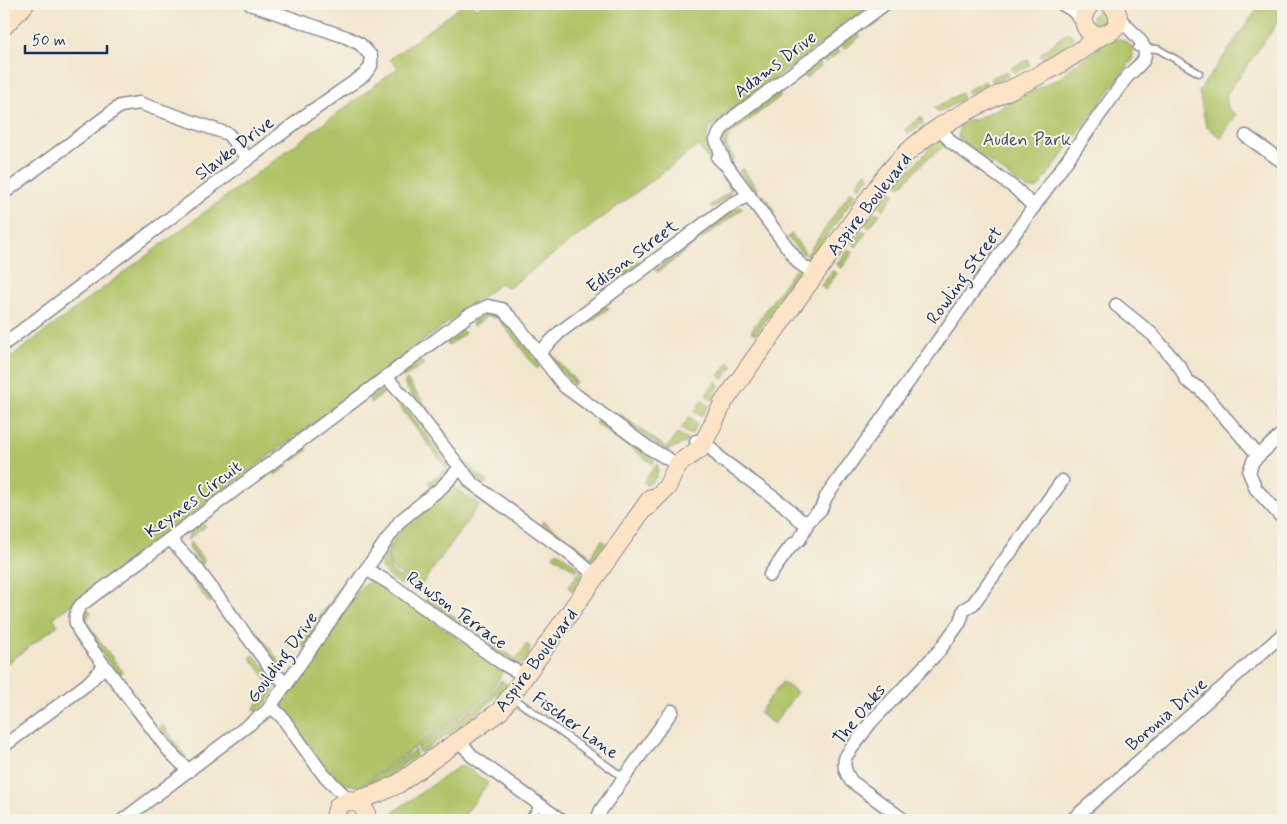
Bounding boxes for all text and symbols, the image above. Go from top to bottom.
scale bar [25,22,108,54]
street label: Adams Drive [729,26,822,104]
text: 50 m [32,31,66,51]
street label: Slavko Drive [190,111,279,186]
park label: Auden Park [983,128,1071,152]
street label: Aspire Boulevard [822,148,917,261]
street label: Edison Street [582,214,683,299]
street label: Rowling Street [921,222,1010,330]
street label: Keynes Circuit [140,455,247,544]
street label: Rawson Terrace [401,566,512,656]
street label: Aspire Boulevard [490,604,584,717]
street label: Goulding Drive [242,607,326,709]
street label: Boronia Drive [1121,673,1213,757]
street label: The Oaks [828,679,892,750]
street label: Fischer Lane [527,686,623,765]

